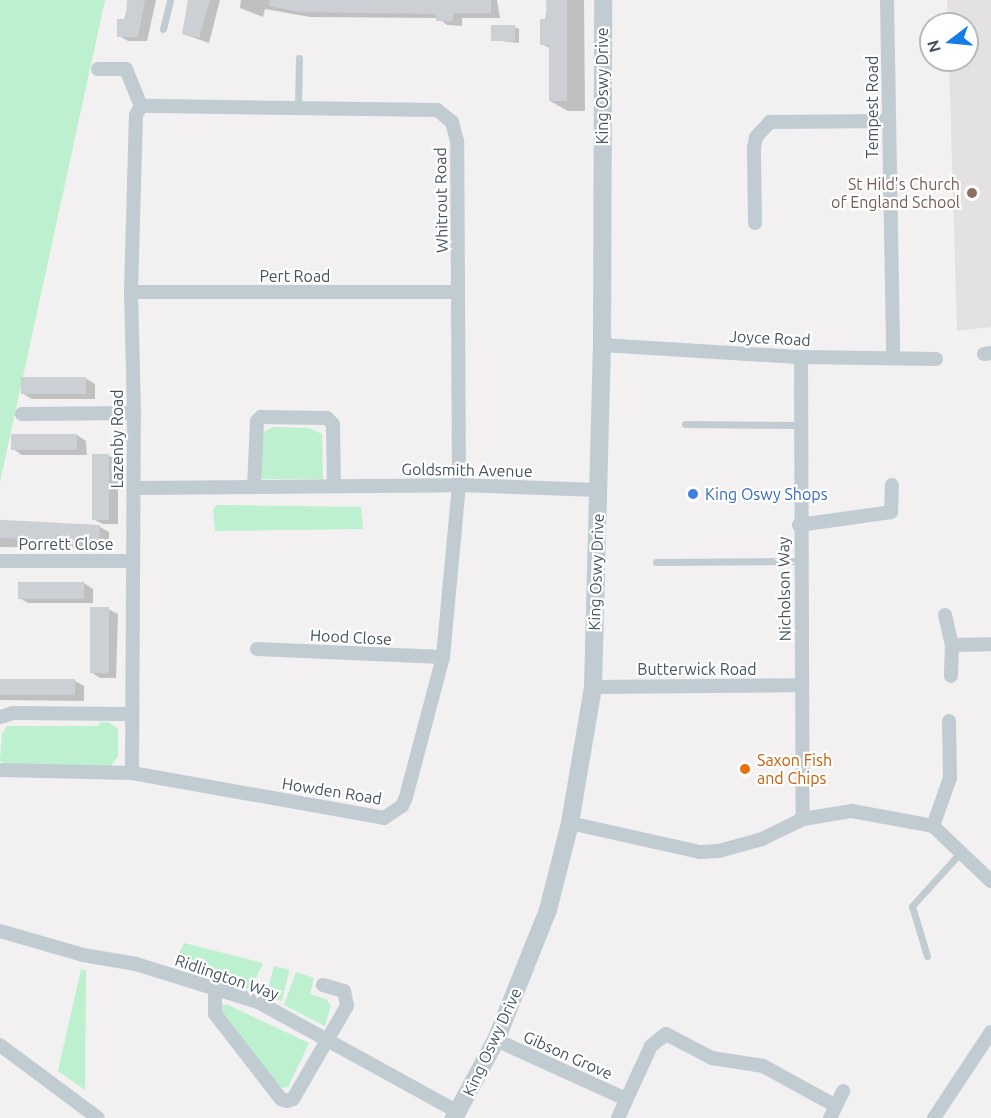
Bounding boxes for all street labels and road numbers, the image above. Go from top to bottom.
street label: King Oswy Drive [592,27,612,145]
street label: Tempest Road [862,56,882,158]
street label: Whitrout Road [430,147,452,253]
street label: Pert Road [260,266,330,286]
street label: Joyce Road [729,326,811,350]
street label: Lazenby Road [107,389,127,489]
street label: Goldsmith Avenue [401,459,533,481]
street label: King Oswy Drive [584,513,608,631]
street label: Porrett Close [18,534,114,554]
street label: Nicholson Way [773,536,795,642]
street label: Hood Close [310,625,392,649]
street label: Butterwick Road [637,659,757,679]
street label: Howden Road [281,774,383,808]
street label: Ridlington Way [173,950,281,1004]
street label: King Oswy Drive [459,985,525,1099]
street label: Gibson Grove [520,1027,616,1083]

